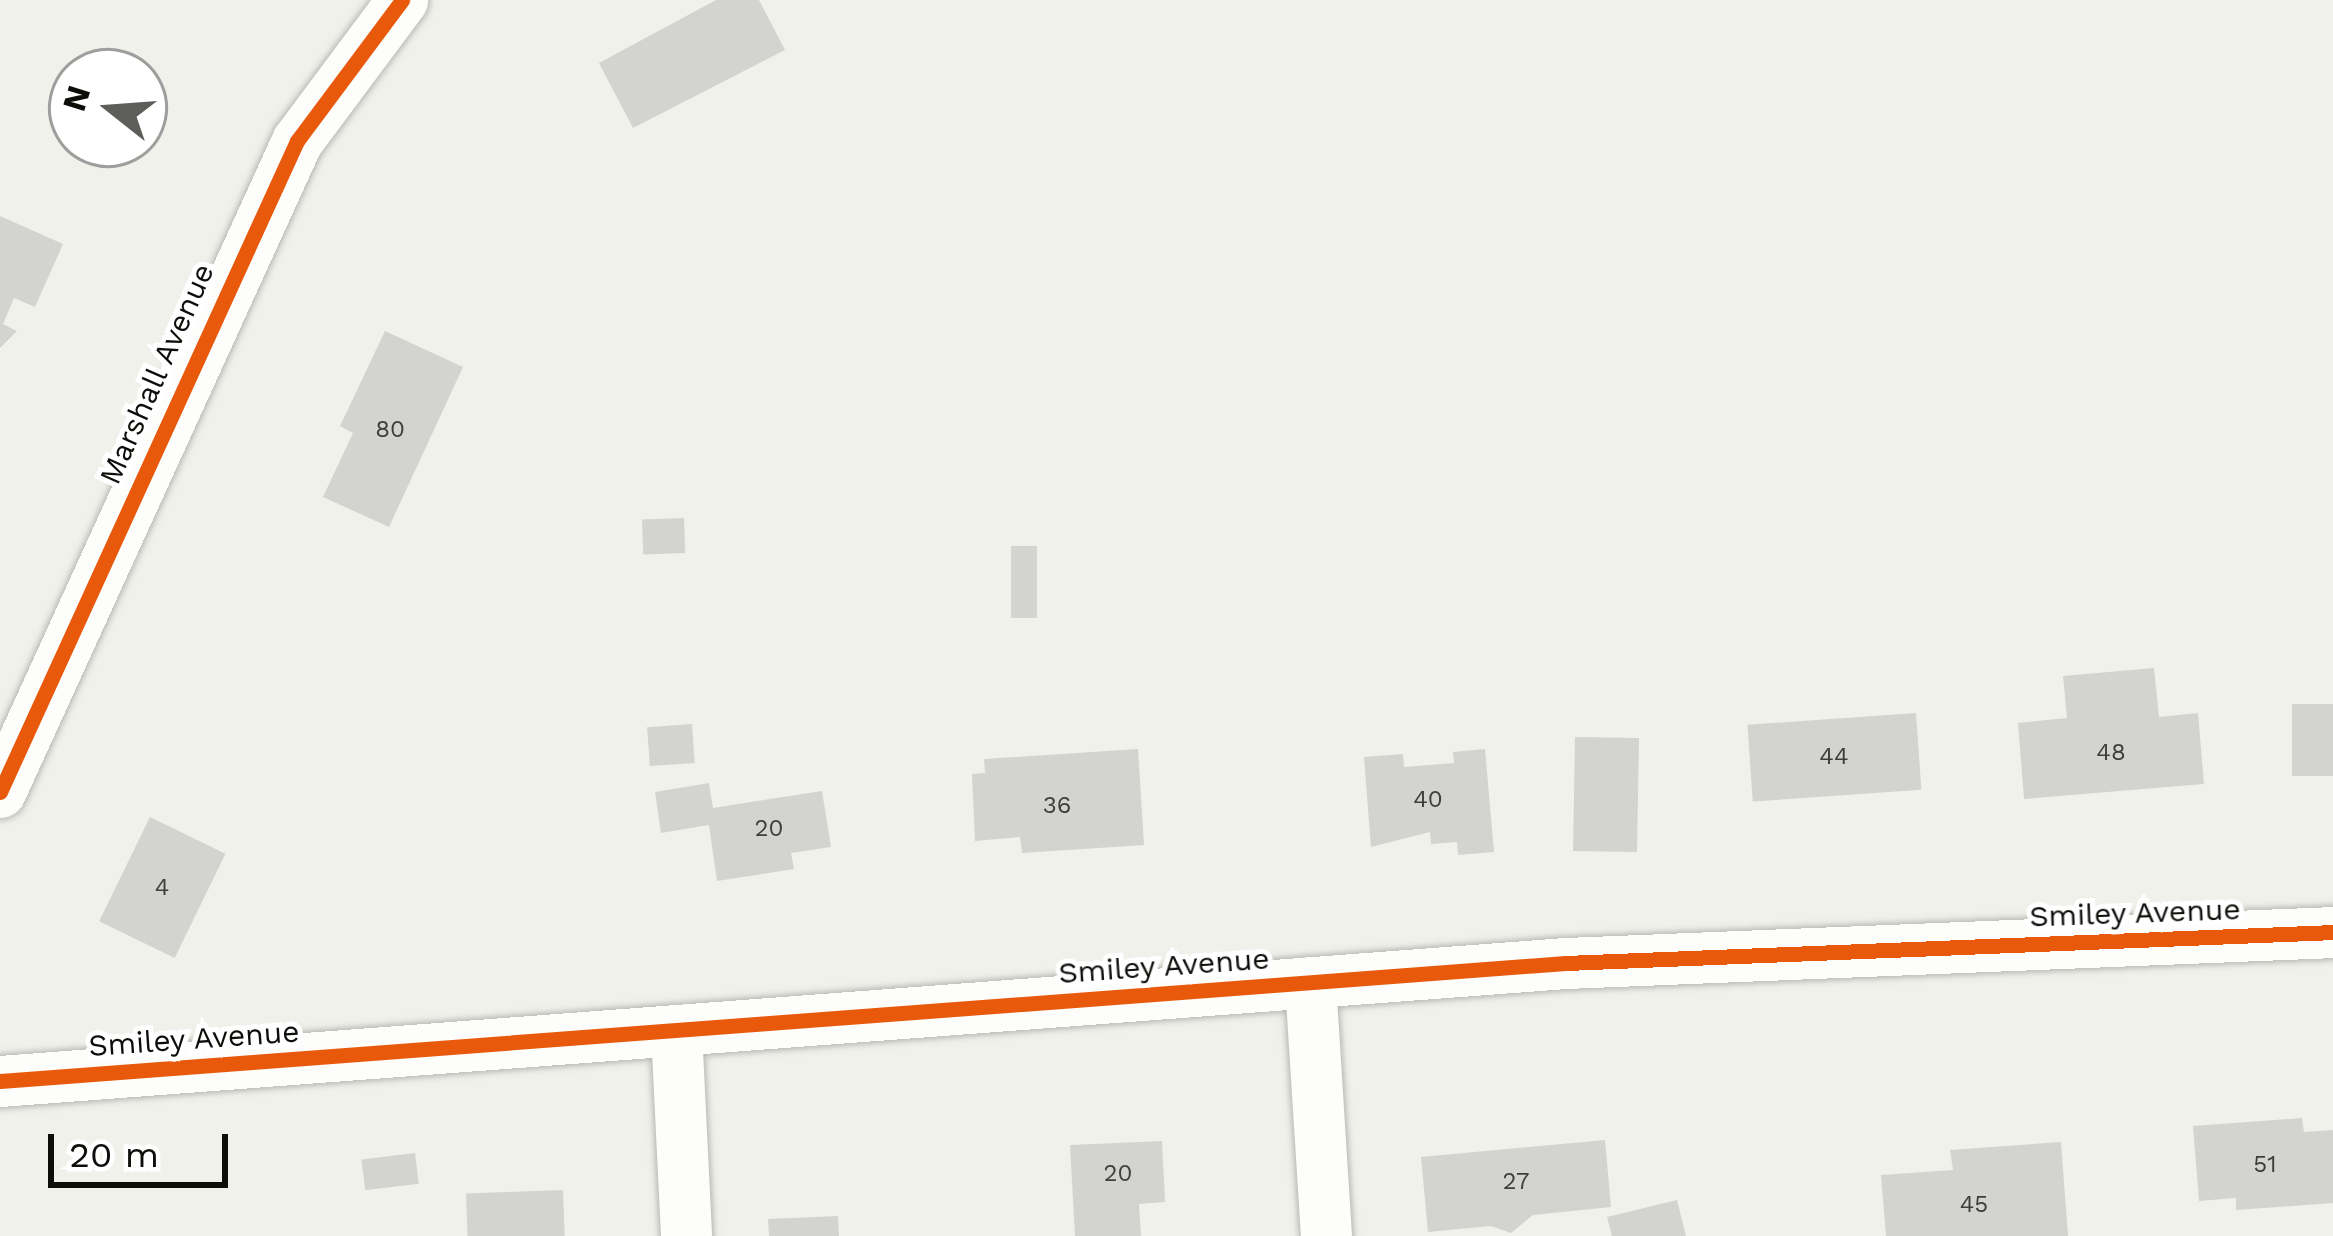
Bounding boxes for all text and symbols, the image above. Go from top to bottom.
north arrow [48,48,168,168]
text: N [54,81,98,116]
street label: Marshall Avenue [92,257,222,491]
house number: 80 [375,416,405,444]
house number: 48 [2096,739,2126,767]
house number: 44 [1819,743,1849,771]
house number: 40 [1413,786,1443,814]
house number: 36 [1043,792,1071,820]
house number: 20 [755,815,783,843]
house number: 4 [155,874,169,902]
street label: Smiley Avenue [2028,891,2242,935]
street label: Smiley Avenue [1056,941,1272,991]
street label: Smiley Avenue [86,1014,302,1064]
scale bar [54,1110,234,1184]
text: 20 m [69,1134,159,1176]
house number: 51 [2253,1151,2277,1179]
house number: 20 [1104,1160,1132,1188]
house number: 27 [1503,1168,1529,1196]
house number: 45 [1960,1191,1988,1219]

